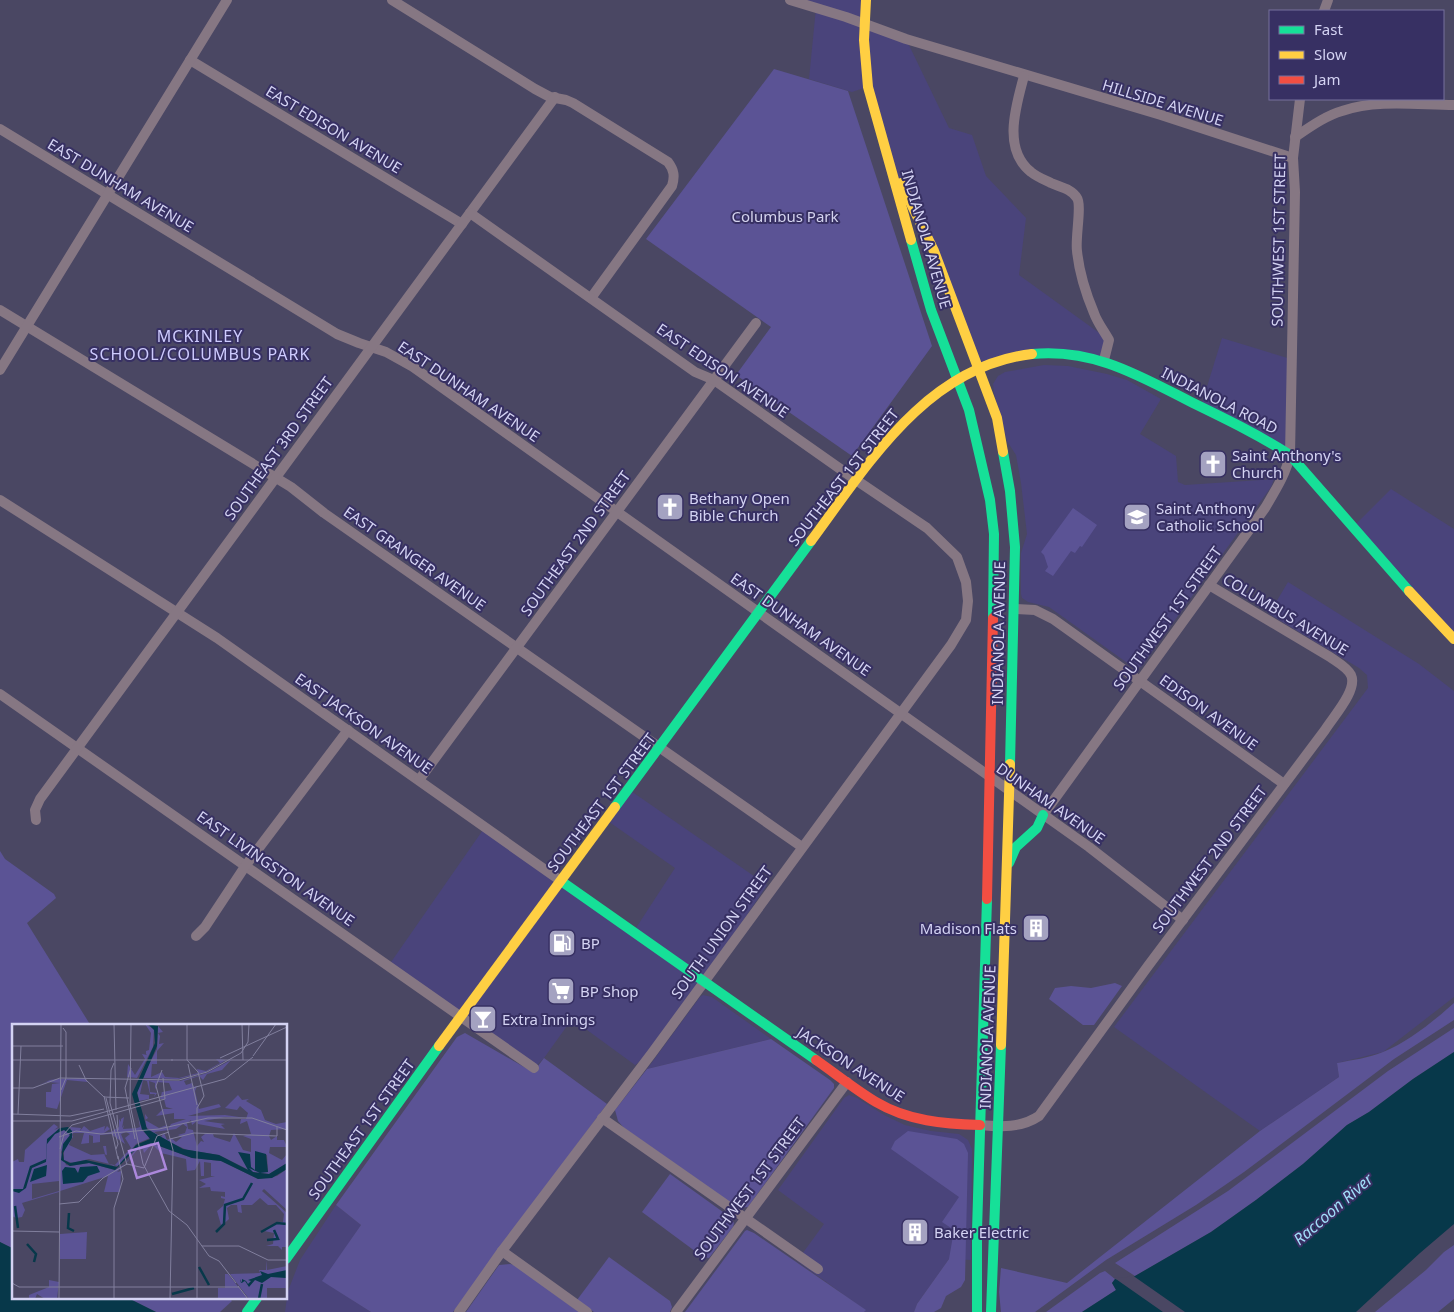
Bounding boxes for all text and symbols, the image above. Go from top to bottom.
legend [1269,10,1444,100]
text: Fast [1314,19,1343,39]
text: Slow [1314,44,1347,64]
text: Jam [1312,69,1341,89]
street label: HILLSIDE AVENUE [1100,74,1226,130]
street label: EAST EDISON AVENUE [262,80,406,178]
street label: EAST DUNHAM AVENUE [44,133,198,237]
street label: SOUTHWEST 1ST STREET [1266,153,1290,327]
street label: INDIANOLA AVENUE [898,167,956,311]
park label: Columbus Park [732,206,839,226]
street label: EAST EDISON AVENUE [653,318,793,422]
district label: MCKINLEY SCHOOL/COLUMBUS PARK [90,325,310,365]
street label: EAST DUNHAM AVENUE [394,336,544,446]
street label: INDIANOLA ROAD [1158,362,1282,438]
street label: SOUTHEAST 3RD STREET [219,372,337,524]
street label: SOUTHEAST 1ST STREET [783,404,903,550]
place label: Saint Anthony's Church [1232,445,1341,482]
church icon: Saint Anthony's Church [1198,449,1228,479]
street label: SOUTHEAST 2ND STREET [516,466,635,619]
place label: Bethany Open Bible Church [689,488,790,525]
church icon: Bethany Open Bible Church [655,492,685,522]
place label: Saint Anthony Catholic School [1156,498,1263,535]
street label: EAST GRANGER AVENUE [340,501,490,615]
school or university icon: Saint Anthony Catholic School [1122,502,1152,532]
street label: SOUTHWEST 1ST STREET [1108,542,1226,694]
street label: INDIANOLA AVENUE [987,561,1009,705]
street label: EAST DUNHAM AVENUE [727,568,875,680]
street label: COLUMBUS AVENUE [1220,569,1352,659]
street label: EAST JACKSON AVENUE [292,668,436,778]
street label: EDISON AVENUE [1156,670,1262,754]
street label: SOUTHEAST 1ST STREET [542,728,660,875]
street label: DUNHAM AVENUE [993,758,1109,848]
street label: SOUTHWEST 2ND STREET [1147,781,1271,936]
street label: EAST LIVINGSTON AVENUE [193,806,359,930]
street label: SOUTH UNION STREET [666,861,776,1002]
building icon: Madison Flats [1021,913,1051,943]
place label: Madison Flats [920,918,1017,938]
fuel station icon: BP [547,928,577,958]
place label: BP [581,933,600,953]
street label: INDIANOLA AVENUE [975,965,999,1109]
supermarket icon: BP Shop [546,976,576,1006]
place label: BP Shop [580,981,639,1001]
bar icon: Extra Innings [468,1004,498,1034]
place label: Extra Innings [502,1009,595,1029]
street label: JACKSON AVENUE [792,1021,909,1106]
inset map [12,1024,288,1300]
street label: SOUTHEAST 1ST STREET [303,1054,419,1203]
street label: SOUTHWEST 1ST STREET [689,1112,809,1263]
water label: Raccoon River [1288,1168,1378,1250]
building icon: Baker Electric [900,1217,930,1247]
place label: Baker Electric [934,1222,1029,1242]

